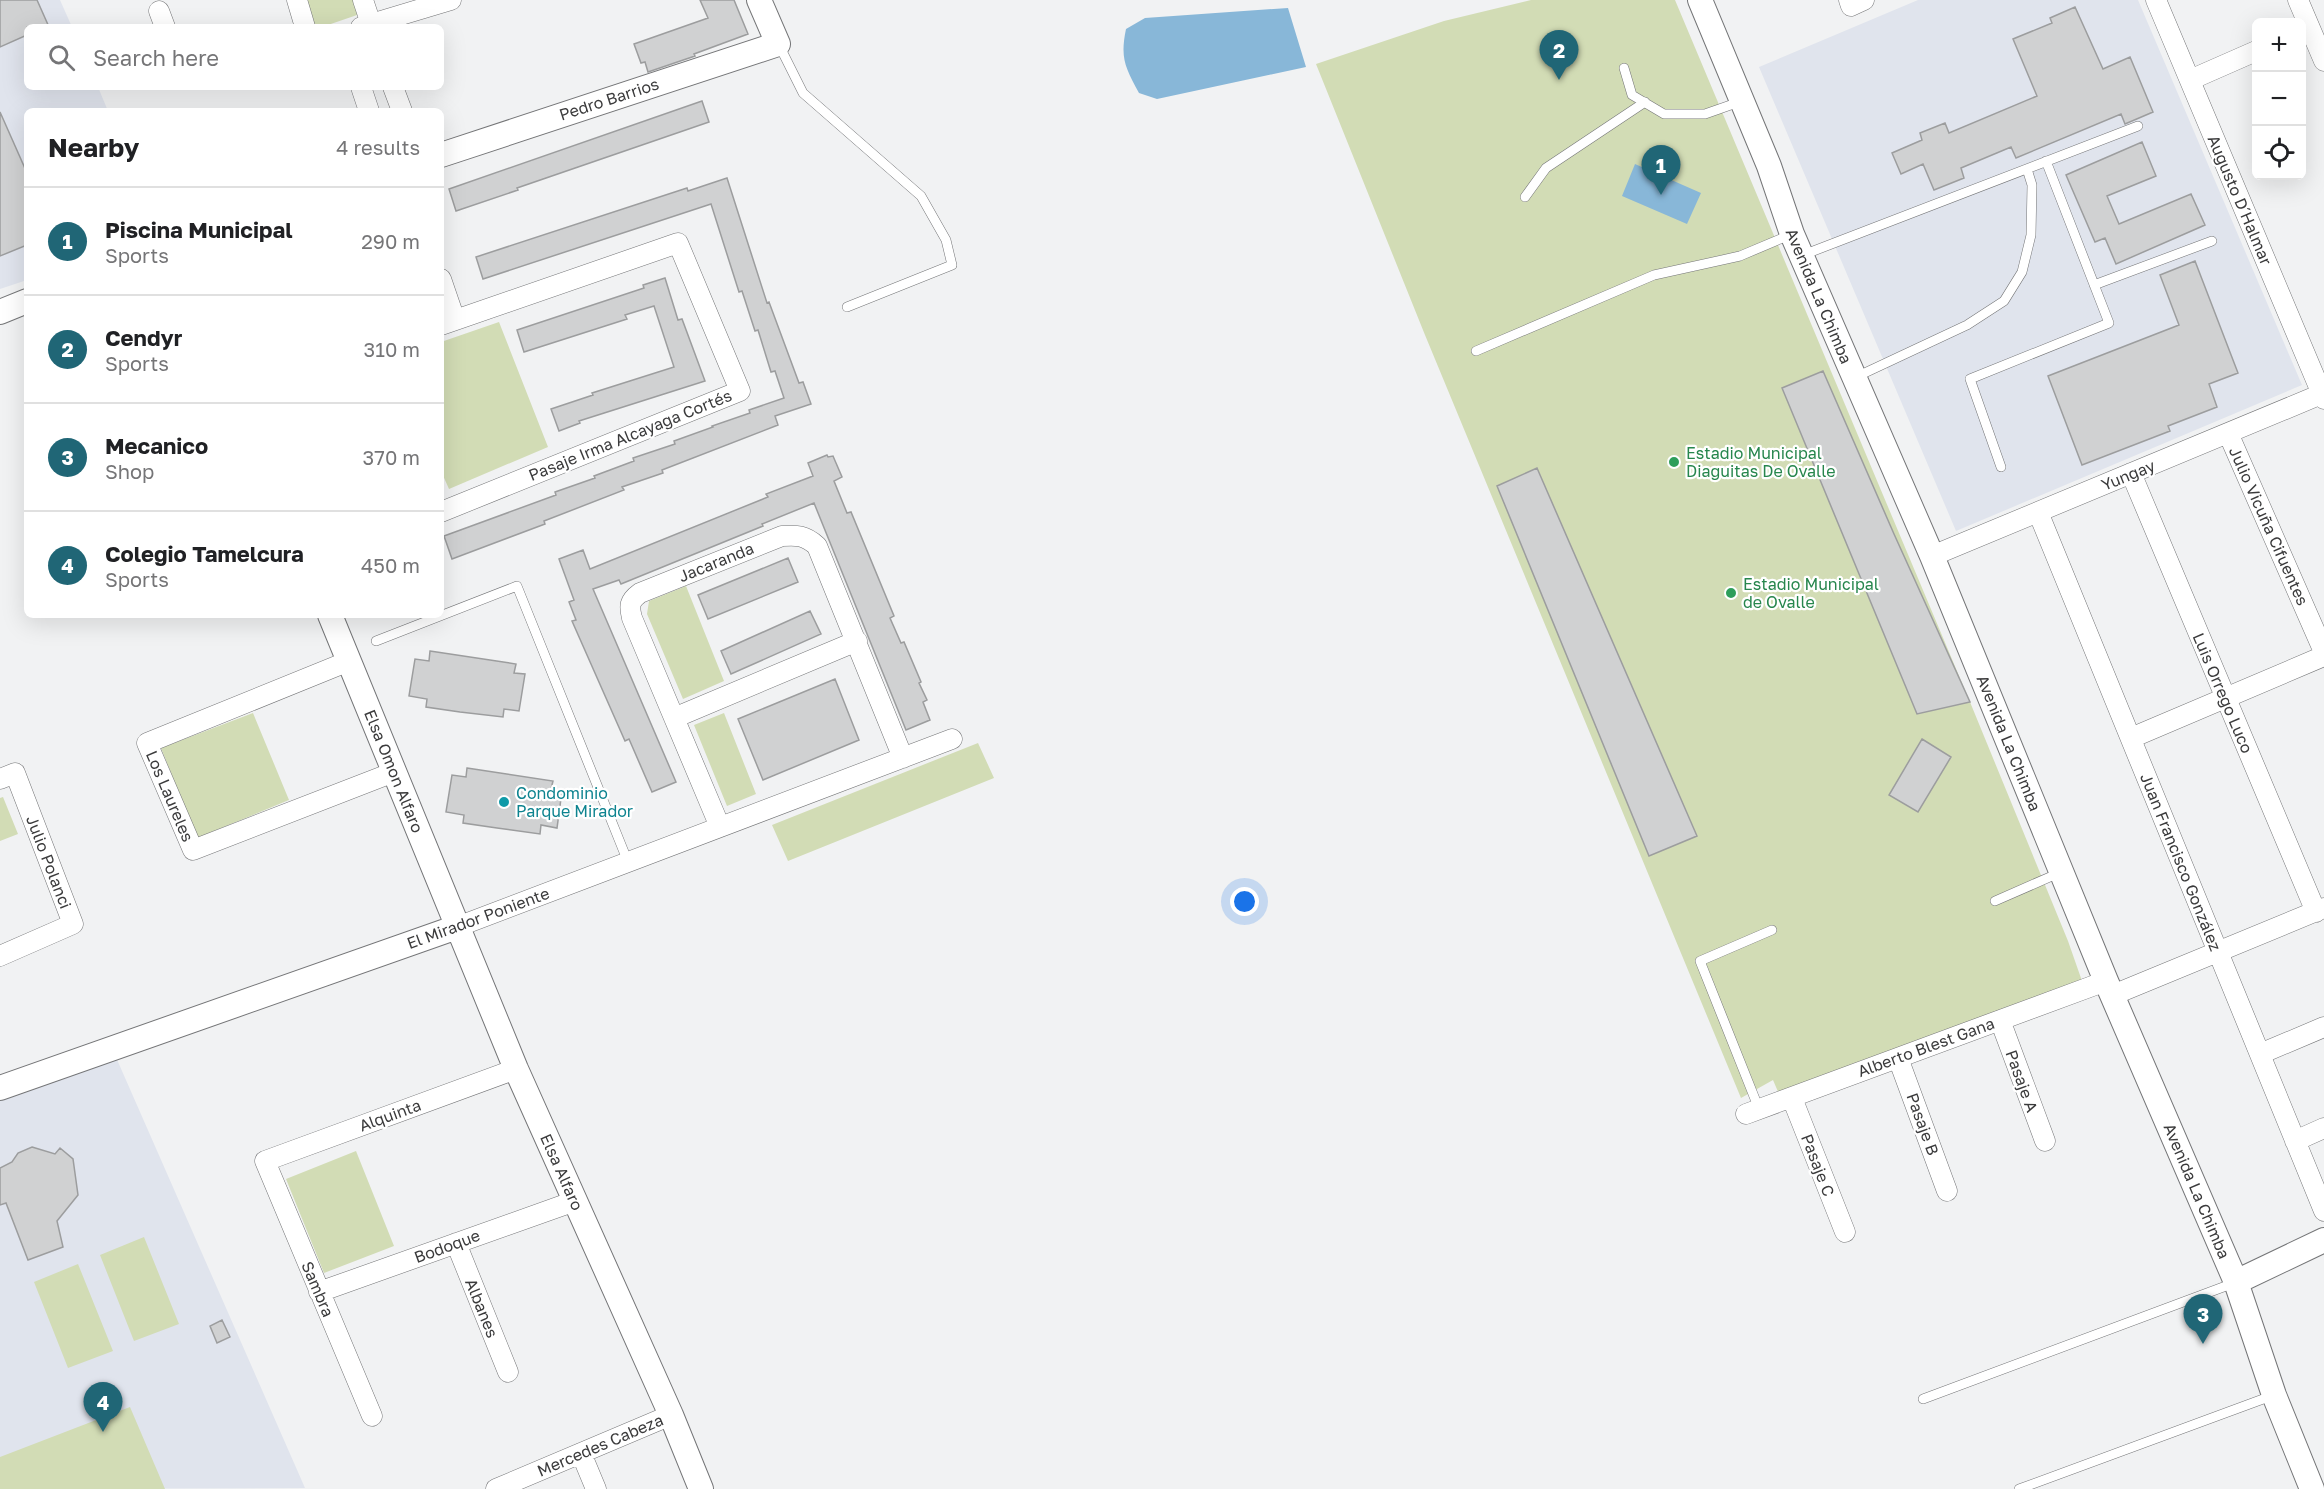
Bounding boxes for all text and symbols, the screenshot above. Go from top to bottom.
map controls [2252,18,2306,180]
button: + [2252,18,2306,72]
search box [24,24,444,90]
pin: 2 [1540,31,1578,80]
icon: search [45,41,78,74]
text: Search here [93,44,219,71]
button: − [2252,72,2306,126]
street label: Pedro Barrios [557,73,661,125]
button: locate [2252,126,2306,180]
text: Nearby [48,132,139,163]
street label: Augusto D´Halmar [2204,132,2276,268]
text: 4 results [336,135,420,159]
pin: 1 [1642,146,1680,195]
text: Piscina Municipal [105,216,293,243]
street label: Avenida La Chimba [1781,225,1857,367]
text: 1 [62,229,73,253]
text: 290 m [361,229,420,253]
text: Sports [105,243,169,267]
text: Cendyr [105,324,182,351]
text: 2 [61,337,74,361]
text: 310 m [364,337,420,361]
text: Sports [105,351,169,375]
street label: Pasaje Irma Alcayaga Cortés [526,385,734,485]
text: Mecanico [105,432,208,459]
place label: Estadio Municipal Diaguitas De Ovalle [1686,443,1835,481]
street label: Julio Vicuña Cifuentes [2225,444,2313,608]
text: 3 [61,445,74,469]
text: 370 m [363,445,420,469]
marker: Estadio Municipal Diaguitas De Ovalle [1667,455,1681,469]
street label: Yungay [2098,455,2158,495]
text: Shop [105,459,154,483]
street label: Jacaranda [675,538,757,586]
text: Colegio Tamelcura [105,540,304,567]
text: 4 [61,553,74,577]
text: 450 m [361,553,420,577]
text: Sports [105,567,169,591]
place label: Estadio Municipal de Ovalle [1743,574,1879,612]
marker: Estadio Municipal de Ovalle [1724,586,1738,600]
street label: Luis Orrego Luco [2189,630,2257,756]
street label: Avenida La Chimba [1973,672,2045,814]
street label: Elsa Omon Alfaro [360,706,428,836]
street label: Los Laureles [142,747,198,845]
street label: Juan Francisco González [2136,770,2226,954]
place label: Condominio Parque Mirador [516,783,633,821]
marker: Condominio Parque Mirador [497,795,511,809]
street label: Julio Polanci [22,812,76,912]
street label: El Mirador Poniente [404,883,552,953]
your location [1230,887,1259,916]
street label: Alberto Blest Gana [1855,1013,1997,1081]
street label: Pasaje A [2001,1047,2043,1115]
street label: Pasaje B [1902,1090,1944,1158]
street label: Alquinta [356,1095,424,1135]
street label: Avenida La Chimba [2159,1120,2235,1262]
street label: Elsa Alfaro [536,1131,588,1213]
street label: Pasaje C [1797,1131,1839,1199]
street label: Bodoque [411,1225,483,1267]
street label: Sambra [297,1258,339,1320]
street label: Albanes [461,1276,503,1340]
pin: 3 [2184,1294,2222,1344]
pin: 4 [84,1382,122,1432]
street label: Mercedes Cabeza [534,1409,666,1481]

